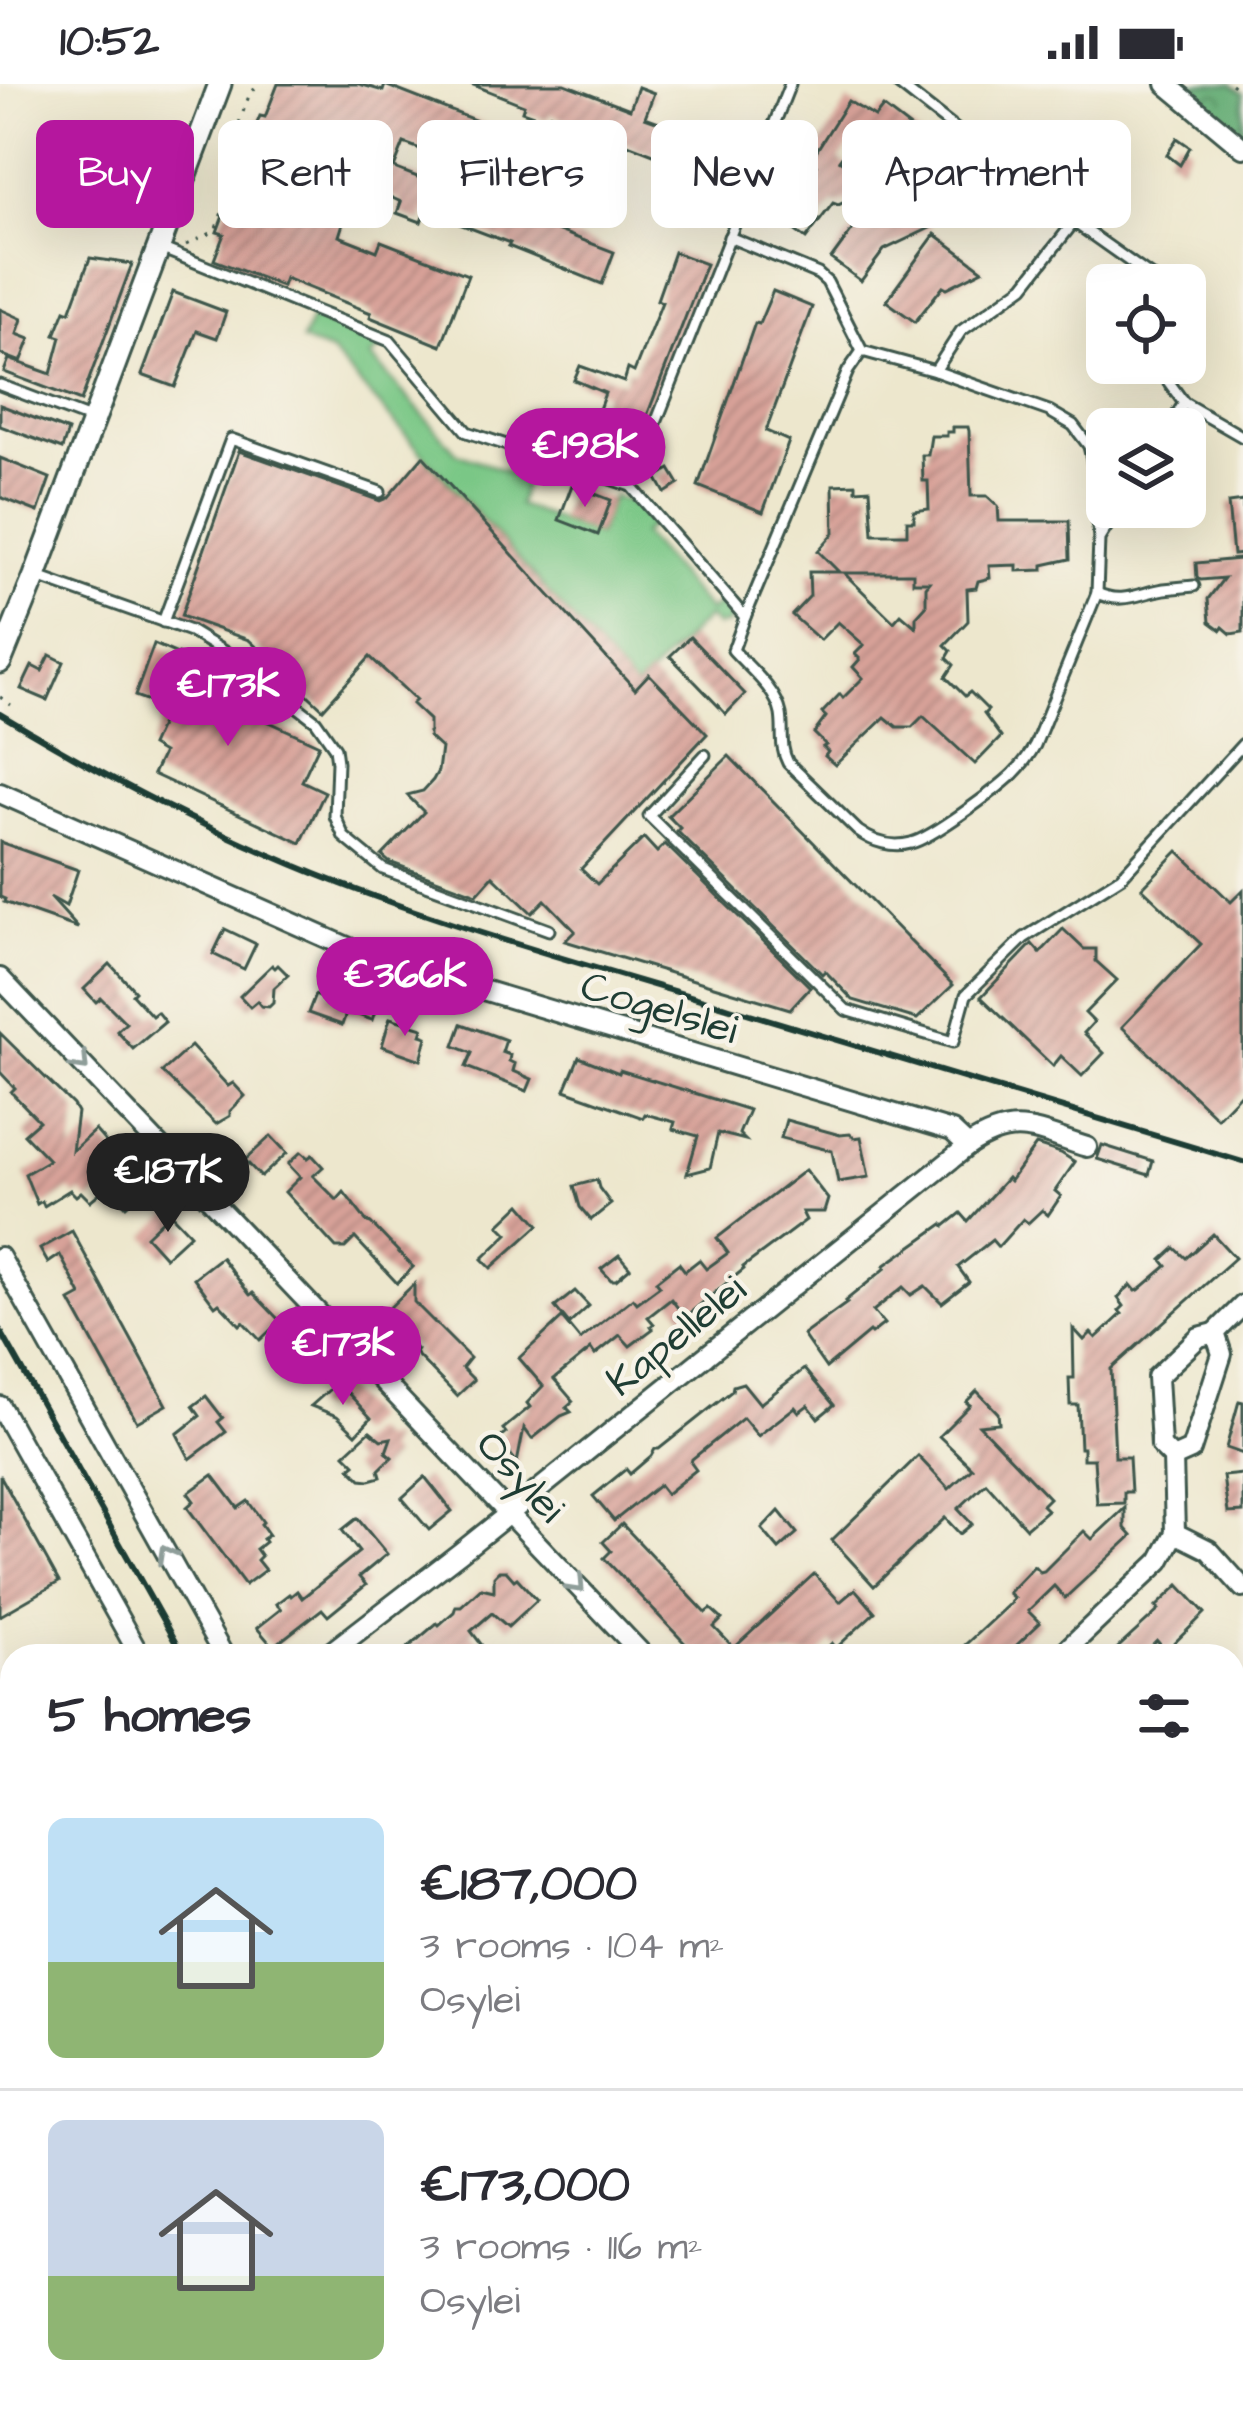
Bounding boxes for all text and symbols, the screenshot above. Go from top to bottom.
text: 10:52 [60,11,159,73]
chip: Buy [36,120,194,228]
chip: Rent [218,120,393,228]
chip: Filters [417,120,627,228]
chip: New [651,120,818,228]
chip: Apartment [842,120,1131,228]
map controls [1086,264,1206,528]
button: locate [1086,264,1206,384]
pin: €198K [501,408,669,510]
button: layers [1086,408,1206,528]
text: €198K [531,420,639,474]
pin: €173K [144,647,312,749]
text: €173K [176,659,280,713]
pin: €366K [321,937,489,1039]
text: €366K [343,949,467,1003]
street label: Cogelslei [574,958,745,1060]
one-way arrow [66,1049,88,1070]
pin: €187K [84,1133,252,1235]
text: €187K [114,1145,222,1199]
street label: Kapellelei [595,1262,759,1411]
pin: €173K [259,1306,427,1408]
text: €173K [291,1318,395,1372]
street label: Osylei [461,1418,578,1537]
one-way arrow [158,1545,181,1567]
one-way arrow [562,1571,584,1592]
text: 5 homes [48,1681,251,1752]
icon: filters [1131,1683,1197,1749]
text: €187,000 [420,1849,637,1920]
icon: home [144,1866,288,2010]
text: 3 rooms · 104 m² [420,1920,724,1974]
text: Osylei [420,1974,520,2028]
text: €173,000 [420,2150,630,2221]
icon: home [144,2168,288,2312]
text: 3 rooms · 116 m² [420,2221,703,2275]
text: Osylei [420,2275,520,2329]

